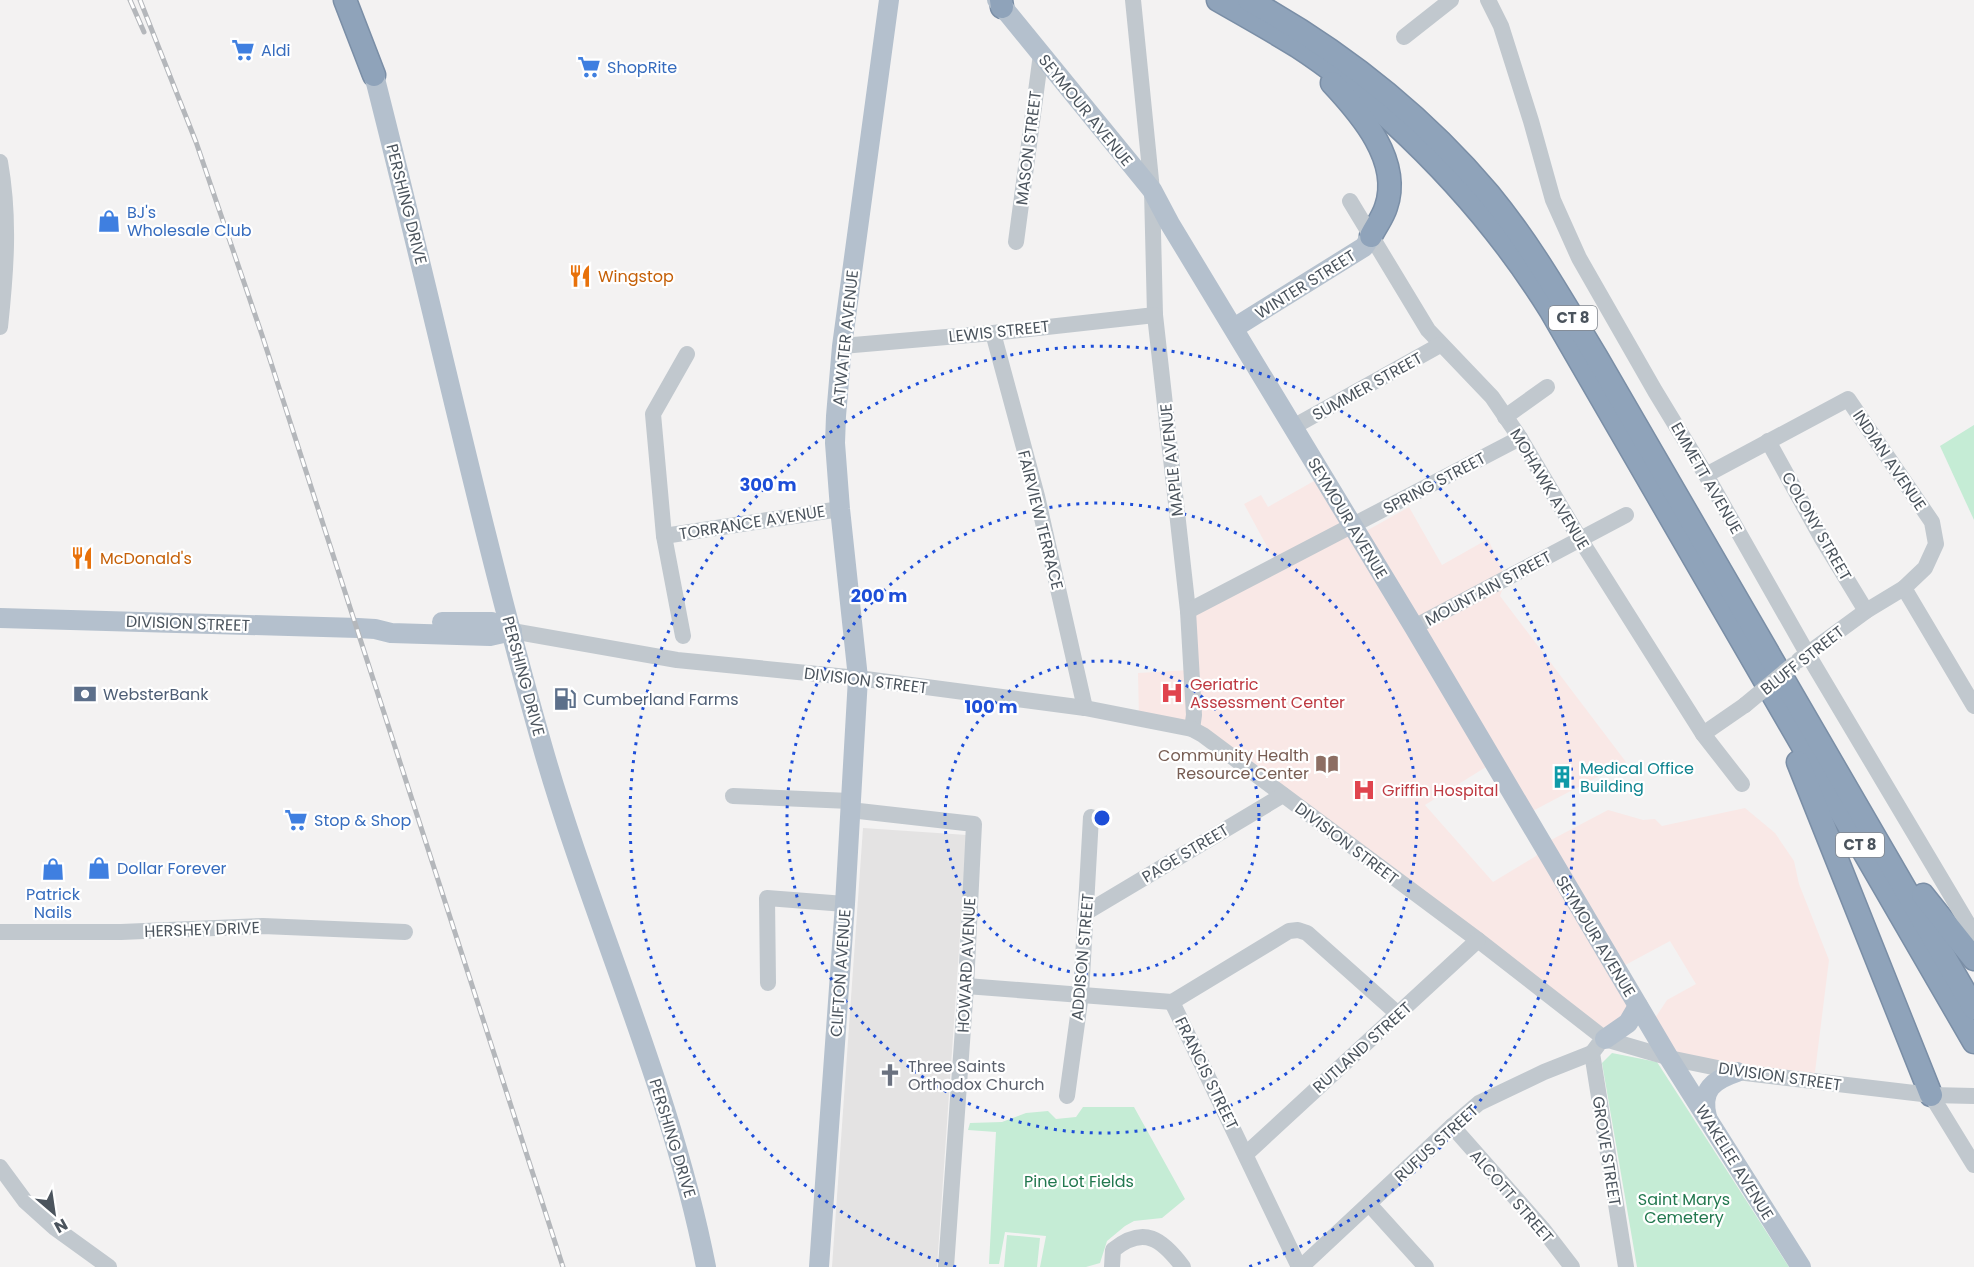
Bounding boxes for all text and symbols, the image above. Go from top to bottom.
supermarket icon: Aldi [230,37,256,63]
place label: Aldi [261,39,290,62]
street label: SEYMOUR AVENUE [1033,49,1138,171]
supermarket icon: ShopRite [576,54,602,80]
place label: ShopRite [607,56,677,79]
street label: MASON STREET [1010,89,1047,206]
street label: PERSHING DRIVE [380,141,433,267]
place label: BJ's Wholesale Club [127,201,252,242]
shop icon: BJ's Wholesale Club [96,208,122,234]
street label: WINTER STREET [1251,244,1360,325]
restaurant icon: Wingstop [567,263,593,289]
place label: Wingstop [598,265,674,288]
street label: ATWATER AVENUE [827,269,864,407]
road number: CT 8 [1549,306,1597,330]
street label: LEWIS STREET [948,315,1051,348]
street label: SUMMER STREET [1308,346,1427,426]
street label: MAPLE AVENUE [1154,402,1189,517]
street label: INDIAN AVENUE [1847,405,1932,515]
street label: EMMETT AVENUE [1665,418,1748,538]
street label: MOHAWK AVENUE [1504,424,1595,554]
street label: SPRING STREET [1379,447,1490,520]
street label: FAIRVIEW TERRACE [1012,448,1069,592]
street label: SEYMOUR AVENUE [1302,453,1393,583]
street label: COLONY STREET [1776,468,1857,585]
text: 300 m [739,472,797,497]
street label: TORRANCE AVENUE [677,500,827,545]
restaurant icon: McDonald's [69,545,95,571]
street label: MOUNTAIN STREET [1421,545,1556,631]
place label: McDonald's [100,547,192,570]
text: 200 m [851,583,907,608]
street label: DIVISION STREET [125,610,251,637]
street label: PERSHING DRIVE [496,613,551,739]
street label: BLUFF STREET [1756,620,1849,700]
street label: DIVISION STREET [803,662,929,700]
place label: Geriatric Assessment Center [1190,673,1345,714]
hospital icon: Geriatric Assessment Center [1159,680,1185,706]
bank icon: WebsterBank [72,681,98,707]
place label: WebsterBank [103,683,209,706]
fuel station icon: Cumberland Farms [552,686,578,712]
place label: Cumberland Farms [583,688,739,711]
text: 100 m [964,694,1018,719]
place label: Community Health Resource Center [1158,744,1309,785]
library icon: Community Health Resource Center [1314,751,1340,777]
place label: Medical Office Building [1580,757,1694,798]
building icon: Medical Office Building [1549,764,1575,790]
hospital icon: Griffin Hospital [1351,777,1377,803]
place label: Griffin Hospital [1382,779,1498,802]
street label: DIVISION STREET [1290,797,1404,890]
supermarket icon: Stop & Shop [283,807,309,833]
centre of rings [1092,808,1112,828]
place label: Stop & Shop [314,809,412,832]
street label: PAGE STREET [1137,818,1233,888]
road number: CT 8 [1836,833,1884,857]
shop icon: Dollar Forever [86,855,112,881]
shop icon: Patrick Nails [40,856,66,882]
place label: Dollar Forever [117,857,227,880]
street label: SEYMOUR AVENUE [1550,871,1641,1001]
place label: Patrick Nails [26,883,81,924]
street label: ADDISON STREET [1065,892,1100,1022]
street label: HOWARD AVENUE [951,897,982,1033]
street label: CLIFTON AVENUE [825,908,856,1038]
street label: HERSHEY DRIVE [144,916,260,943]
street label: RUTLAND STREET [1308,996,1417,1098]
street label: FRANCIS STREET [1169,1013,1244,1134]
place label: Three Saints Orthodox Church [908,1055,1045,1096]
street label: DIVISION STREET [1717,1056,1843,1097]
church icon: Three Saints Orthodox Church [877,1062,903,1088]
street label: PERSHING DRIVE [643,1076,702,1201]
street label: GROVE STREET [1586,1095,1627,1208]
street label: RUFUS STREET [1389,1099,1484,1187]
street label: WAKELEE AVENUE [1690,1100,1779,1224]
street label: ALCOTT STREET [1465,1145,1559,1248]
park label: Pine Lot Fields [1024,1170,1134,1193]
north arrow [24,1183,84,1243]
park label: Saint Marys Cemetery [1638,1188,1730,1229]
text: N [50,1213,72,1239]

